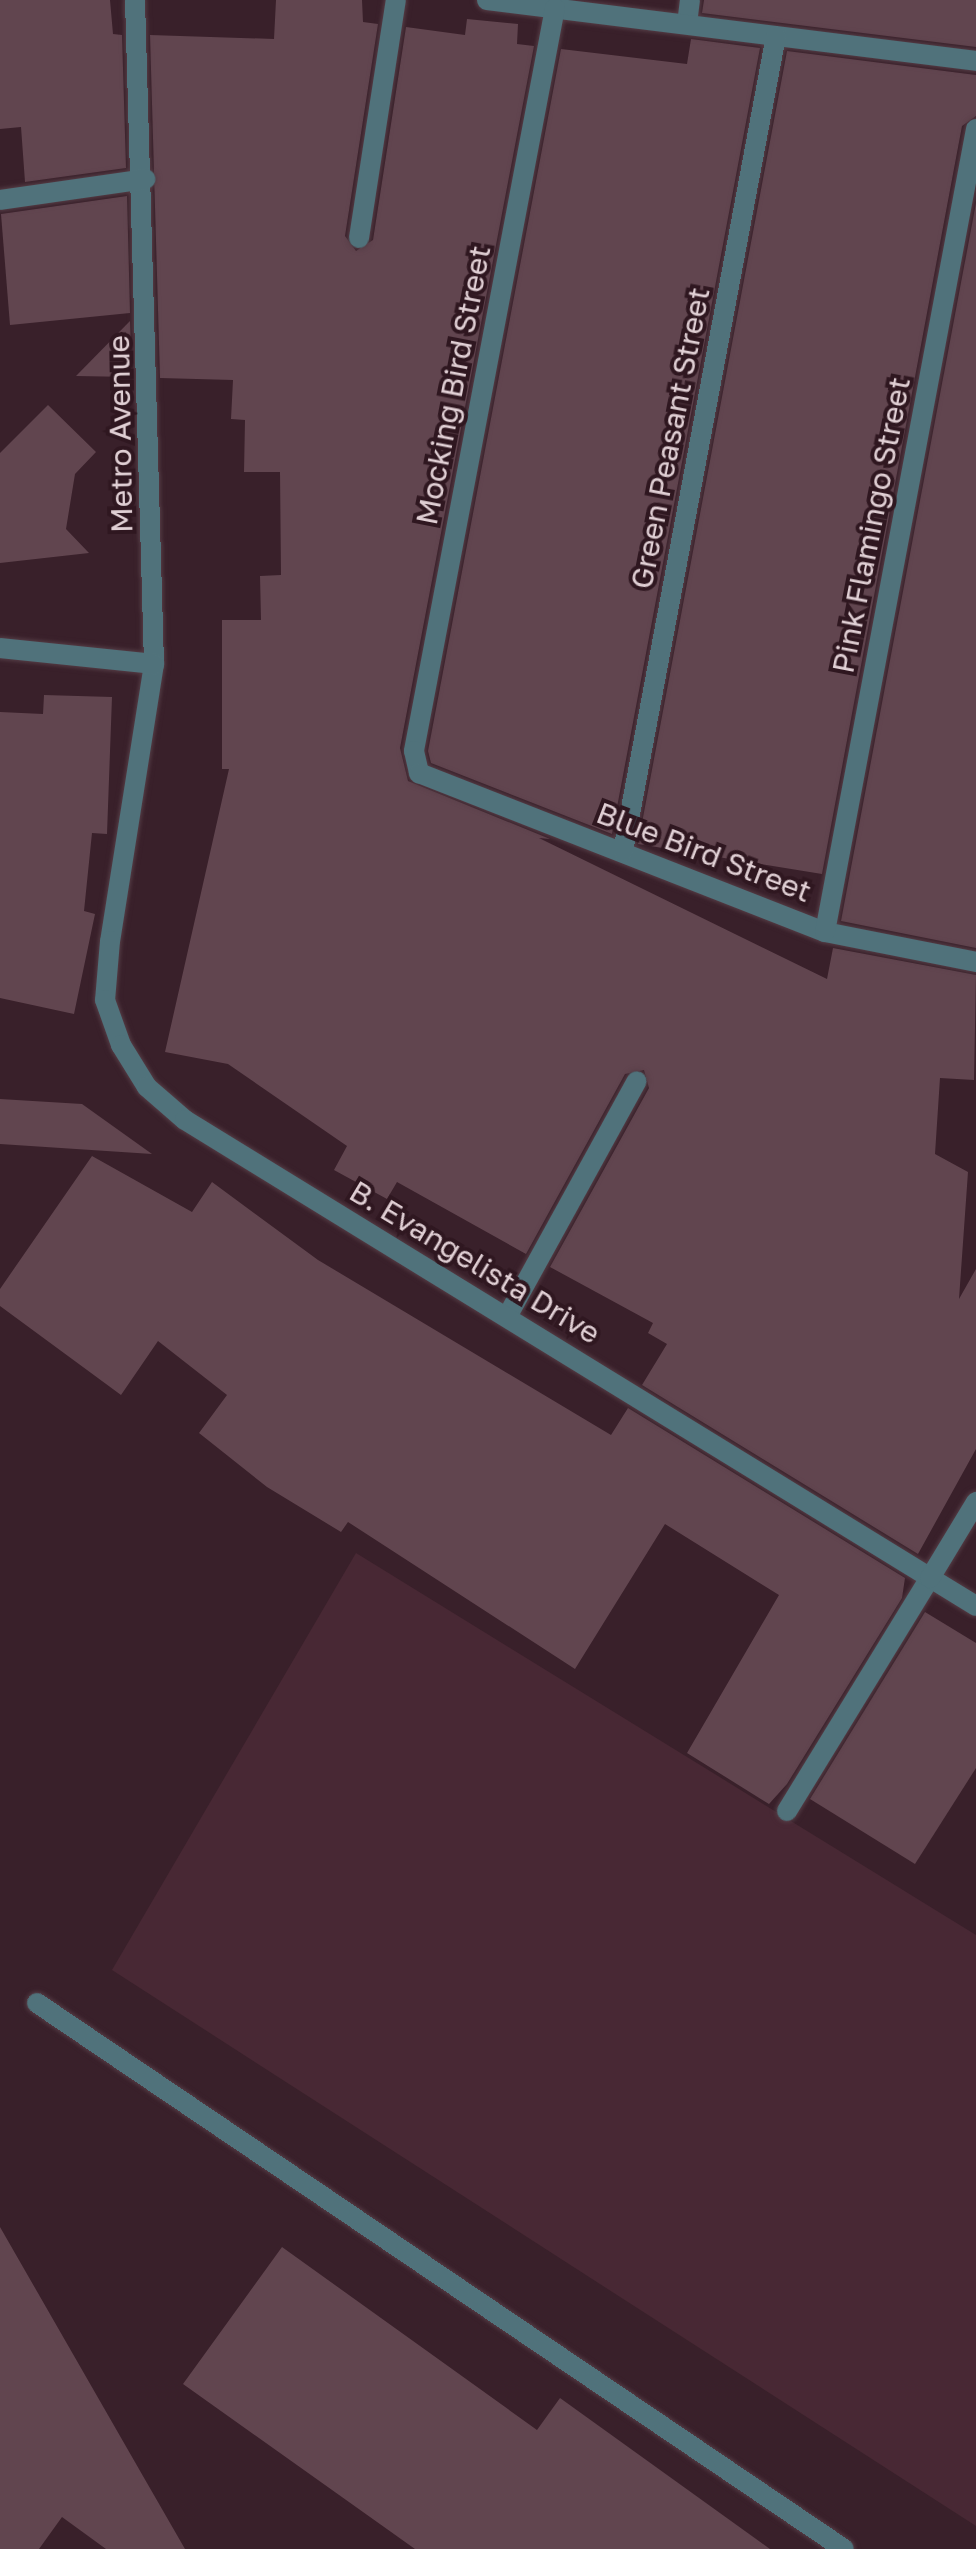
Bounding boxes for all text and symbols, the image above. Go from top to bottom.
street label: Mocking Bird Street [408,242,498,528]
street label: Green Peasant Street [623,284,717,592]
street label: Metro Avenue [100,335,140,533]
street label: Pink Flamingo Street [825,374,917,676]
street label: Blue Bird Street [592,795,816,909]
street label: B. Evangelista Drive [343,1173,607,1351]

